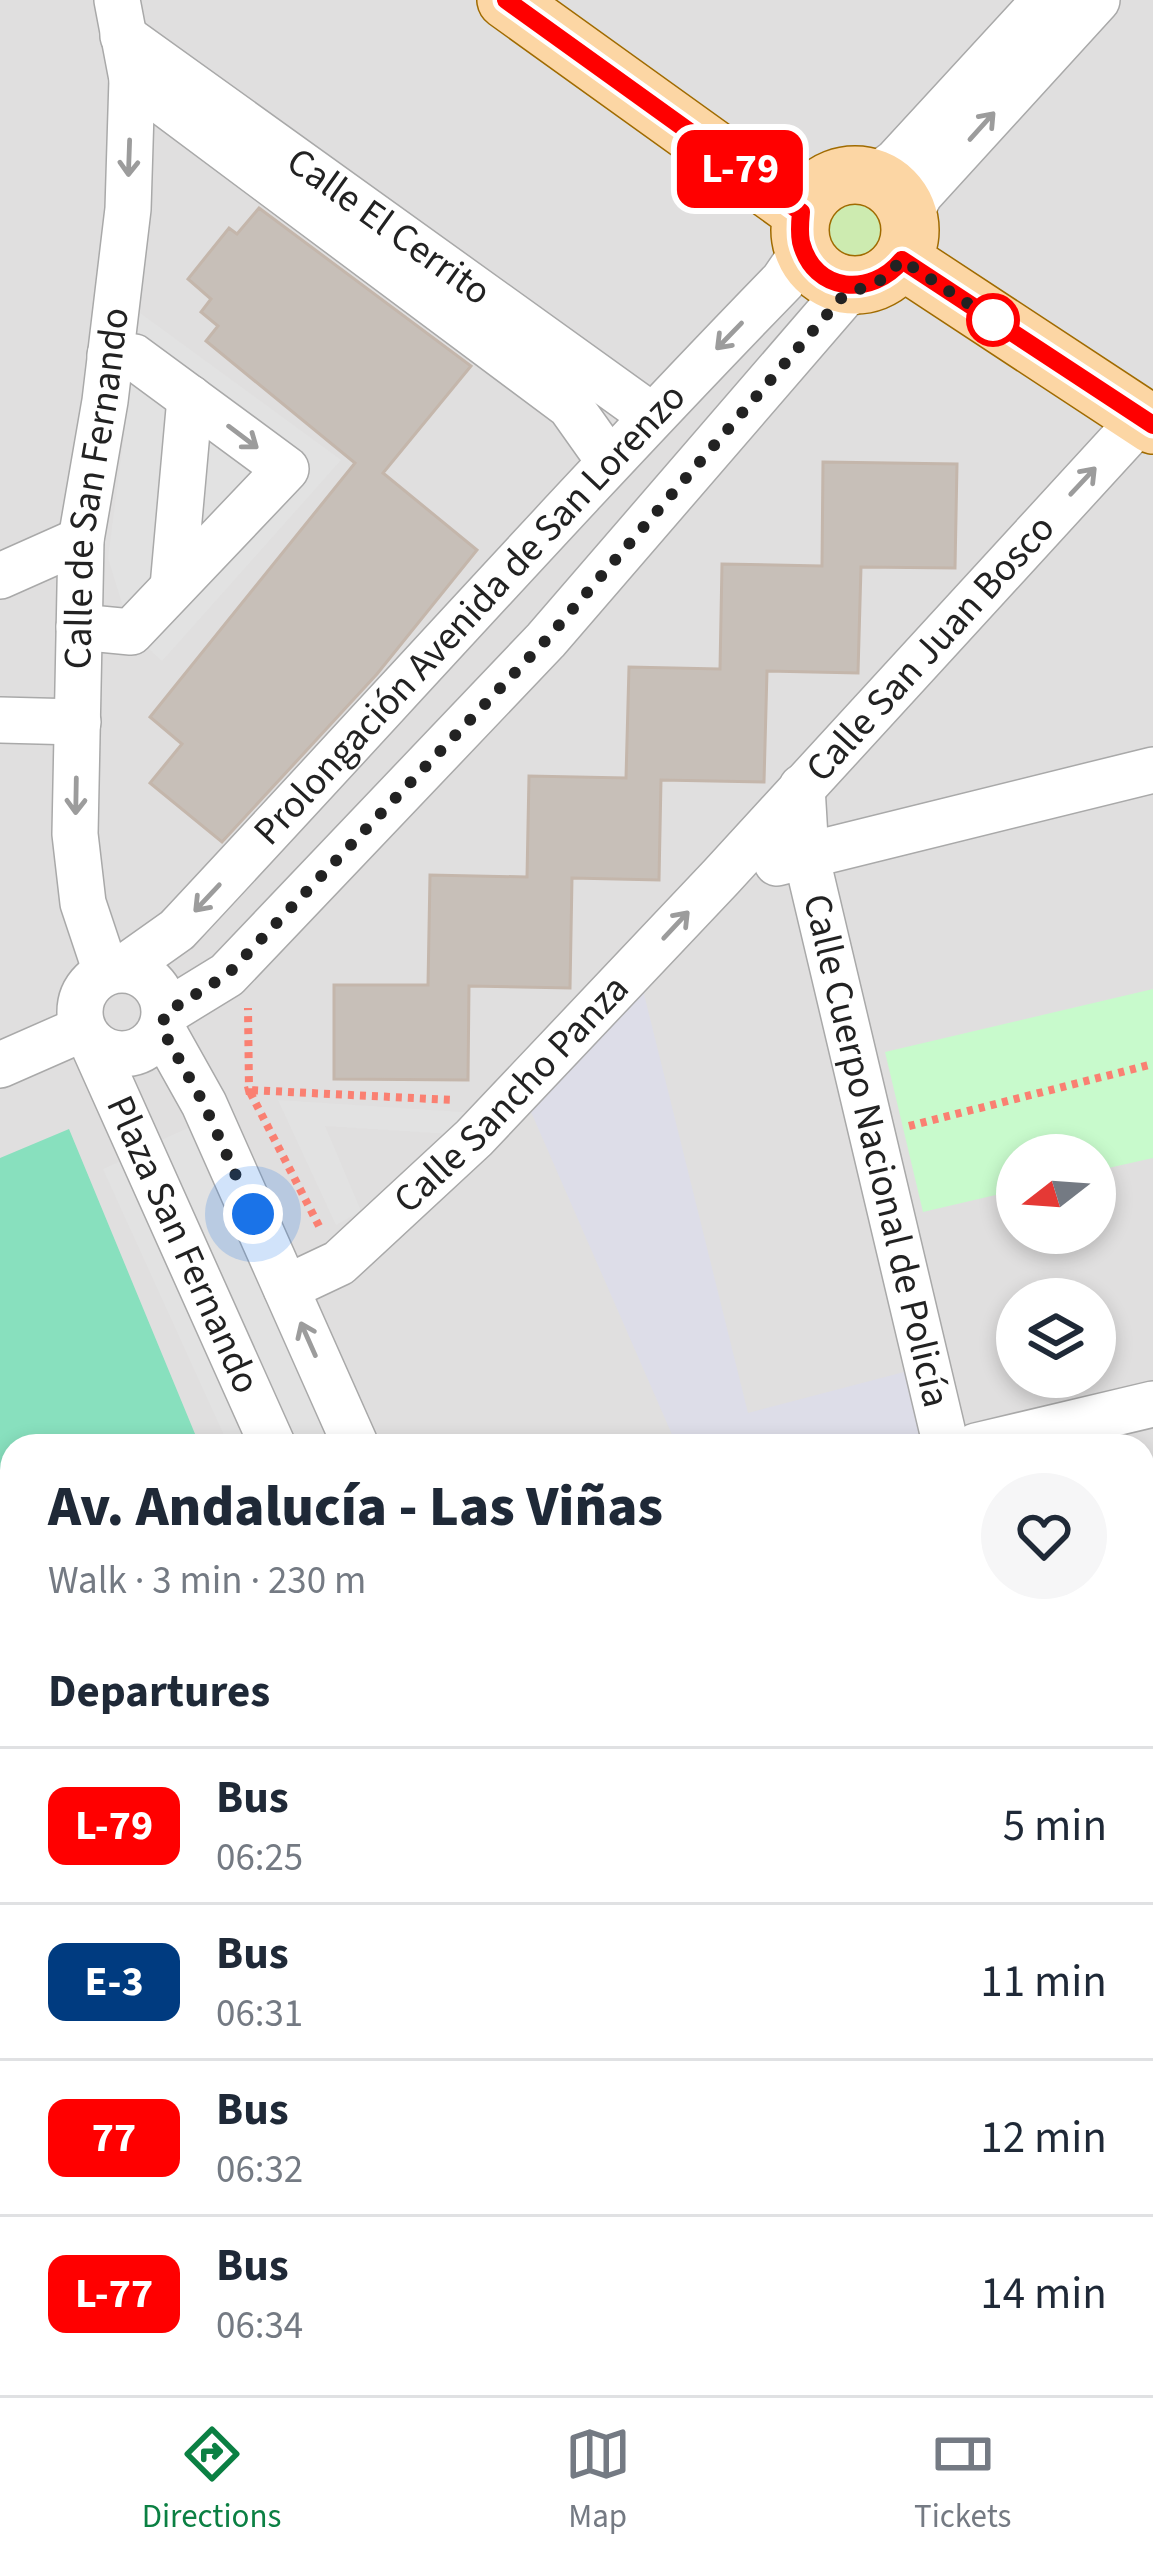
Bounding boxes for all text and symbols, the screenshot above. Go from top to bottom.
one-way arrow [968,111,995,141]
line badge: L-79 [656,130,824,208]
street label: Calle El Cerrito [275,134,502,319]
one-way arrow [117,138,140,177]
text: L-79 [701,139,779,199]
unlabelled marker [968,295,1018,345]
street label: Calle de San Fernando [50,305,144,670]
one-way arrow [716,321,744,350]
street label: Prolongación Avenida de San Lorenzo [241,371,699,858]
one-way arrow [226,424,259,450]
one-way arrow [1069,467,1097,497]
street label: Calle San Juan Bosco [793,502,1068,795]
one-way arrow [65,776,87,815]
one-way arrow [193,883,221,913]
street label: Calle Cuerpo Nacional de Policía [788,889,964,1413]
one-way arrow [662,911,690,940]
street label: Calle Sancho Panza [381,962,642,1227]
street label: Plaza San Fernando [92,1087,274,1403]
north arrow [996,1134,1116,1254]
map controls [996,1134,1116,1398]
your location [223,1184,283,1244]
button: layers [996,1278,1116,1398]
one-way arrow [296,1322,318,1358]
text: Av. Andalucía - Las Viñas [48,1467,663,1548]
button: heart [981,1473,1107,1599]
text: Walk · 3 min · 230 m [48,1553,366,1609]
text: Departures [48,1660,270,1724]
text: Bus [216,1766,289,1830]
text: 5 min [1003,1794,1107,1858]
text: L-79 [75,1796,153,1856]
text: 06:25 [216,1830,303,1886]
text: Bus [216,1922,289,1986]
text: 11 min [980,1950,1107,2014]
text: E-3 [84,1952,144,2012]
text: 06:31 [216,1986,303,2042]
text: Bus [216,2078,289,2142]
text: 12 min [980,2106,1107,2170]
text: 77 [92,2108,136,2168]
text: 06:32 [216,2142,303,2198]
text: Bus [216,2234,289,2298]
text: 14 min [980,2262,1107,2326]
text: L-77 [75,2264,153,2324]
text: 06:34 [216,2298,303,2354]
tab: Directions [142,2421,281,2540]
tab: Map [565,2421,631,2540]
tab: Tickets [914,2421,1011,2540]

